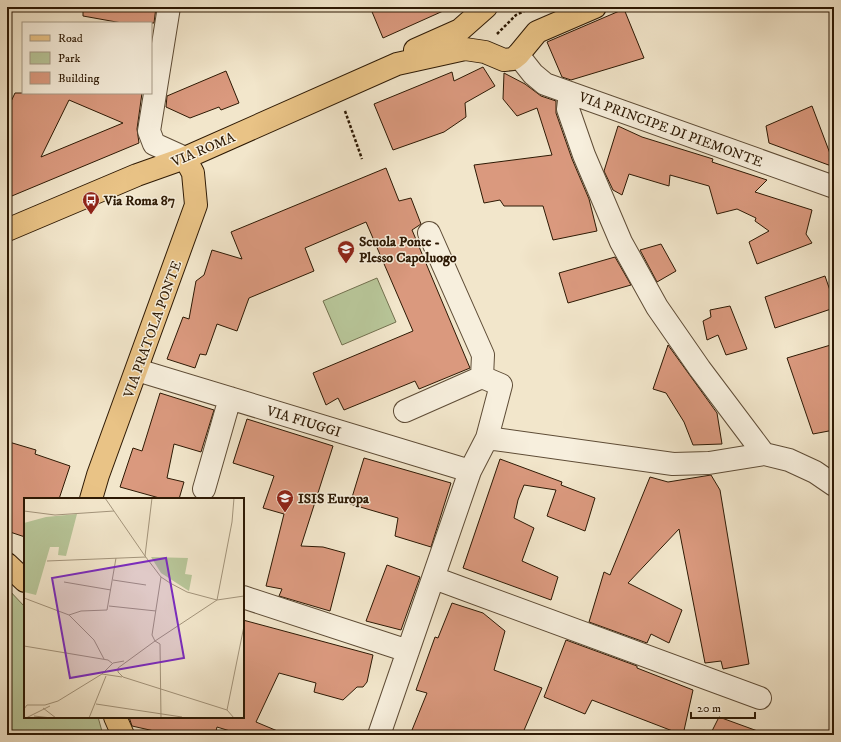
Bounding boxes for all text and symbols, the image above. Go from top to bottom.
legend [22,22,152,94]
text: Road [58,31,83,46]
text: Park [58,51,80,66]
text: Building [58,71,99,86]
street label: VIA PRINCIPE DI PIEMONTE [575,88,765,172]
street label: VIA ROMA [168,128,239,172]
bus stop icon: Via Roma 87 [81,190,101,215]
place label: Via Roma 87 [103,192,175,210]
place label: Scuola Ponte - Plesso Capoluogo [359,233,457,267]
school or university icon: Scuola Ponte - Plesso Capoluogo [336,239,356,264]
street label: VIA PRATOLA PONTE [119,258,186,402]
street label: VIA FIUGGI [263,402,343,442]
school or university icon: ISIS Europa [275,488,295,513]
place label: ISIS Europa [298,490,370,508]
inset map [24,498,244,718]
scale bar [691,694,755,720]
text: 20 m [697,701,721,716]

